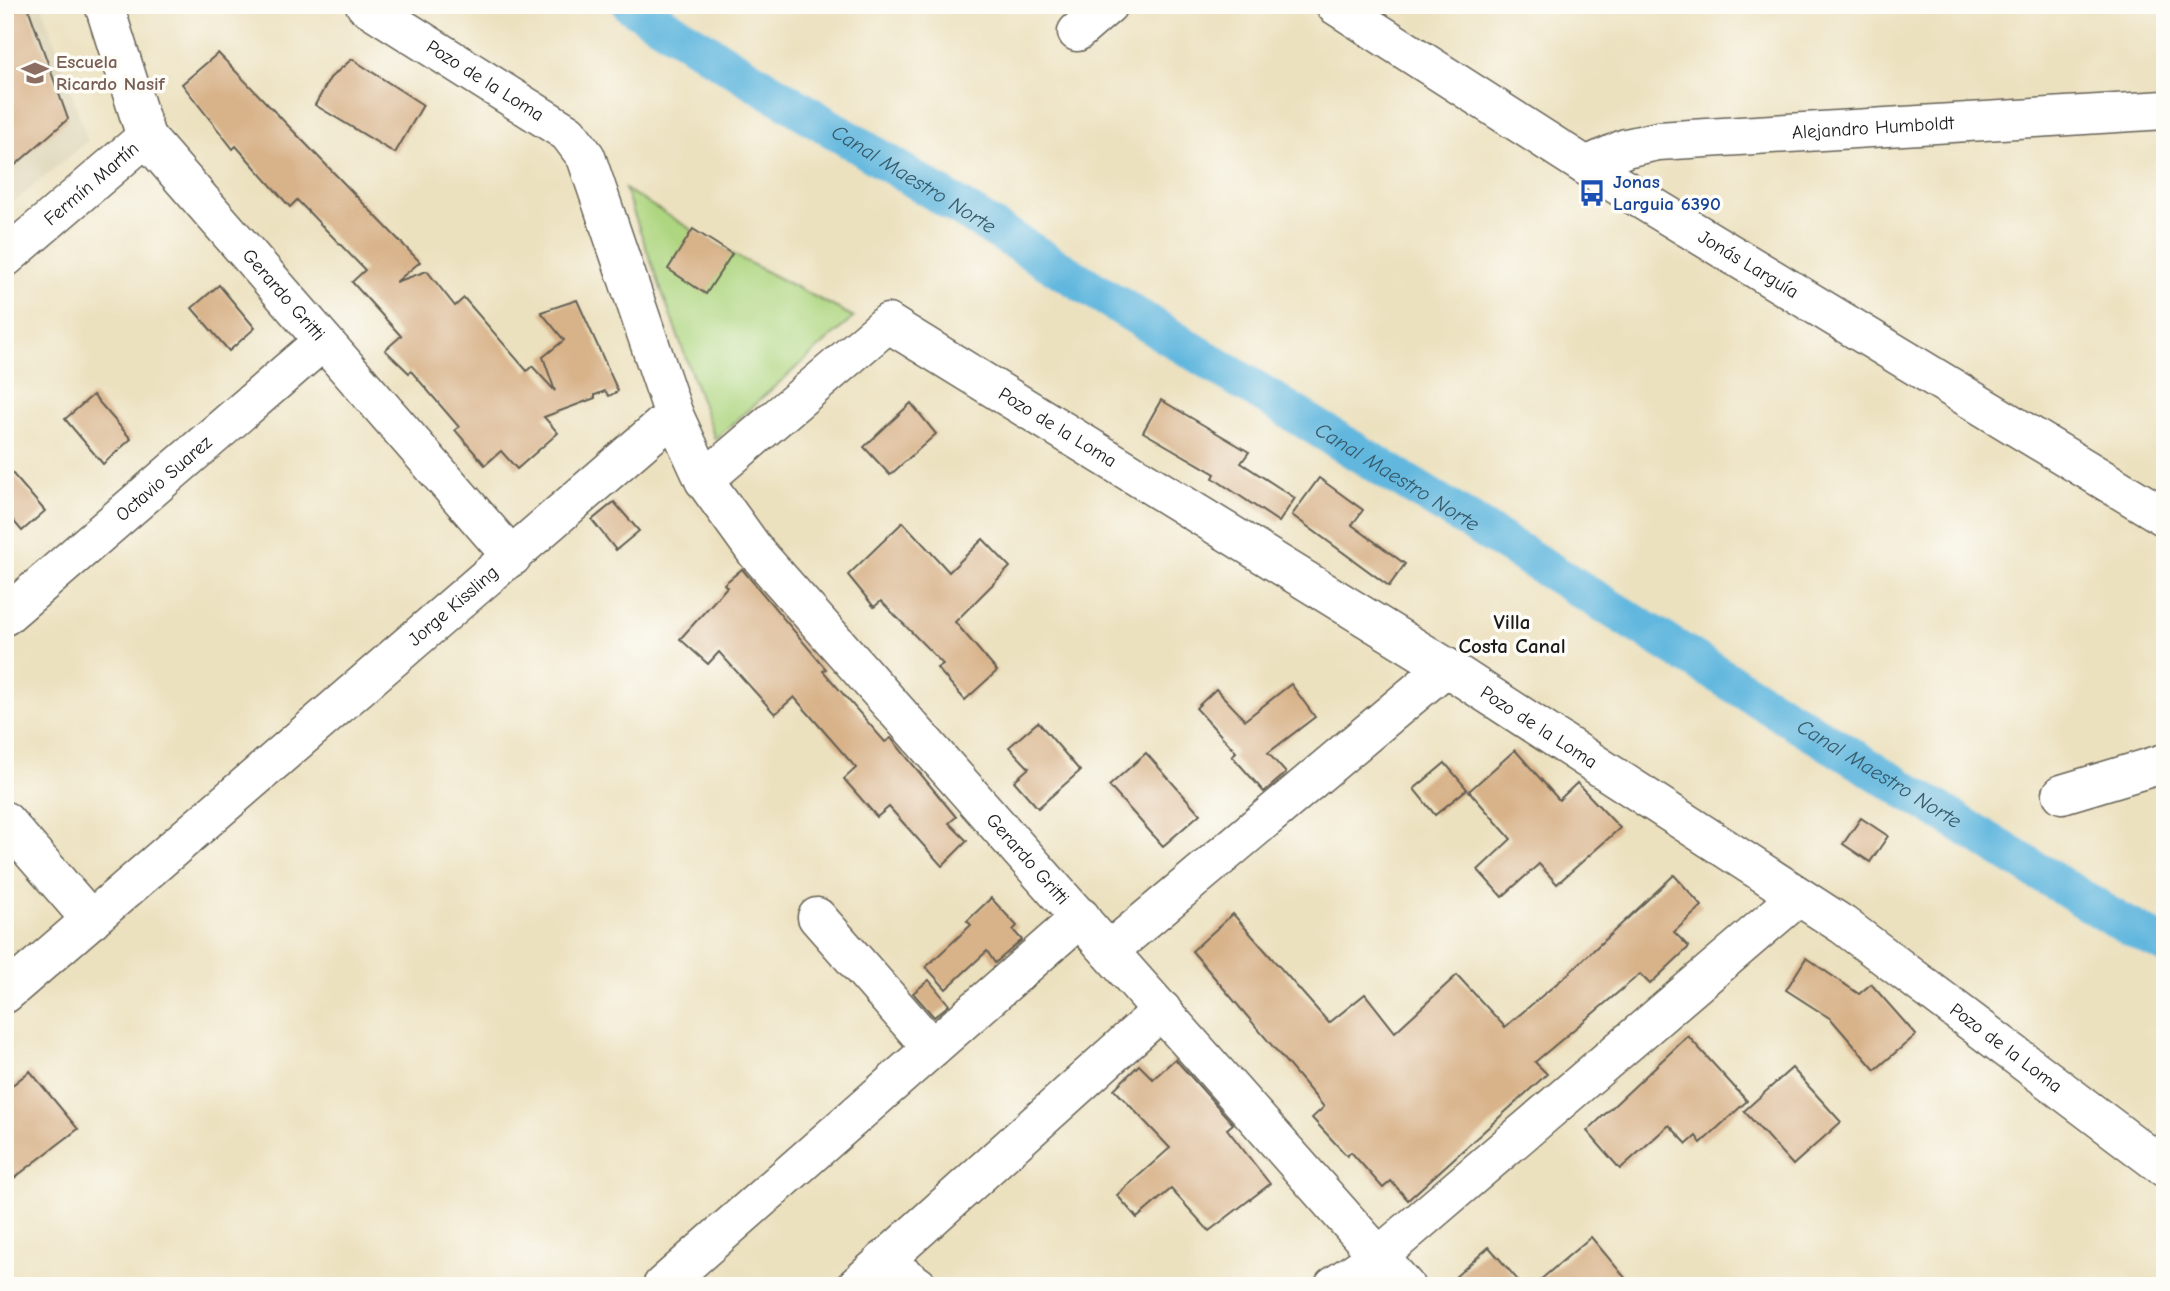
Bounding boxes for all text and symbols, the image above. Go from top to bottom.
street label: Pozo de la Loma [422,36,548,126]
place label: Escuela Ricardo Nasif [56,51,166,95]
school or university icon: Escuela Ricardo Nasif [20,58,50,88]
street label: Alejandro Humboldt [1791,112,1955,144]
water label: Canal Maestro Norte [827,120,1000,239]
street label: Fermín Martín [40,137,143,230]
place label: Jonas Larguia 6390 [1613,171,1721,215]
bus stop icon: Jonas Larguia 6390 [1577,178,1607,208]
street label: Jonás Larguía [1694,226,1802,303]
street label: Gerardo Gritti [238,245,329,345]
street label: Pozo de la Loma [994,383,1121,472]
water label: Canal Maestro Norte [1311,417,1484,537]
street label: Octavio Suarez [111,431,216,526]
street label: Jorge Kissling [404,561,503,651]
district label: Villa Costa Canal [1458,610,1566,658]
street label: Pozo de la Loma [1476,681,1601,773]
water label: Canal Maestro Norte [1793,714,1966,833]
street label: Gerardo Gritti [981,809,1074,909]
street label: Pozo de la Loma [1946,999,2066,1097]

